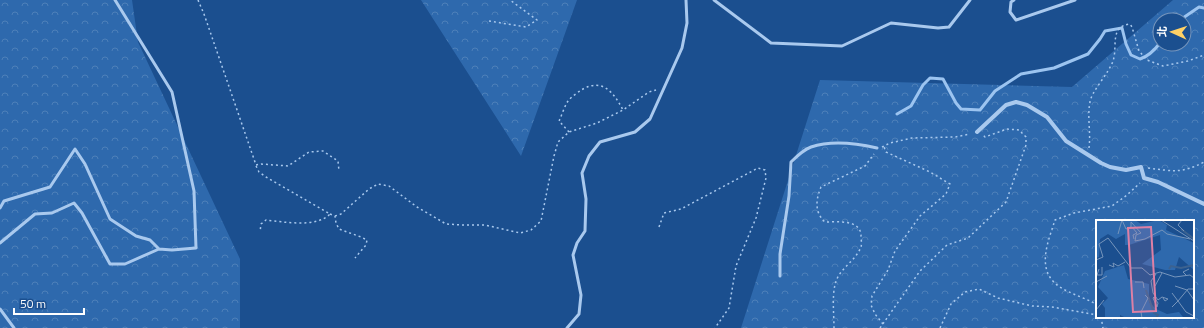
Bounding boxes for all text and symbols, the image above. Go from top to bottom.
north arrow [1152,12,1192,52]
text: 北 [1154,26,1170,37]
inset map [1096,220,1194,318]
scale bar [14,290,84,316]
text: 50 m [20,294,46,313]

